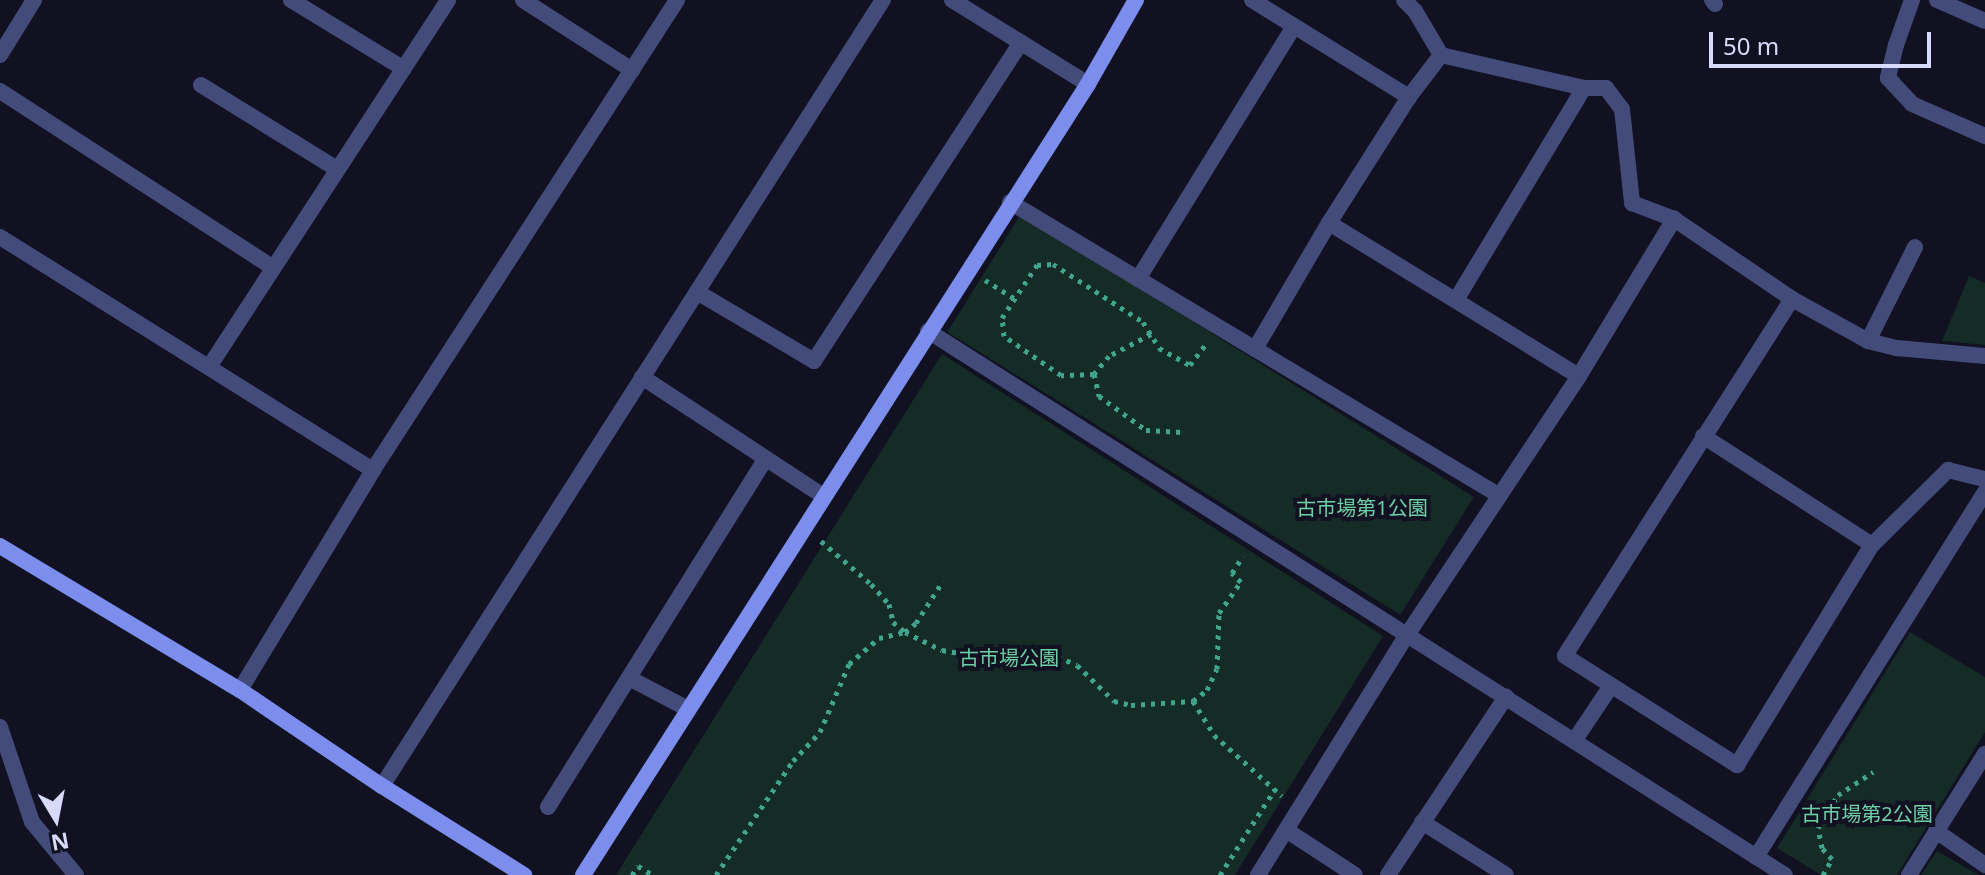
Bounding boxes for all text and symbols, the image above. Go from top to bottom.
scale bar [1713,16,1935,66]
text: 50 m [1723,29,1779,62]
park label: 古市場第1公園 [1296,495,1428,519]
park label: 古市場公園 [959,645,1059,669]
north arrow [16,779,96,859]
park label: 古市場第2公園 [1801,801,1933,825]
text: N [49,826,72,859]

